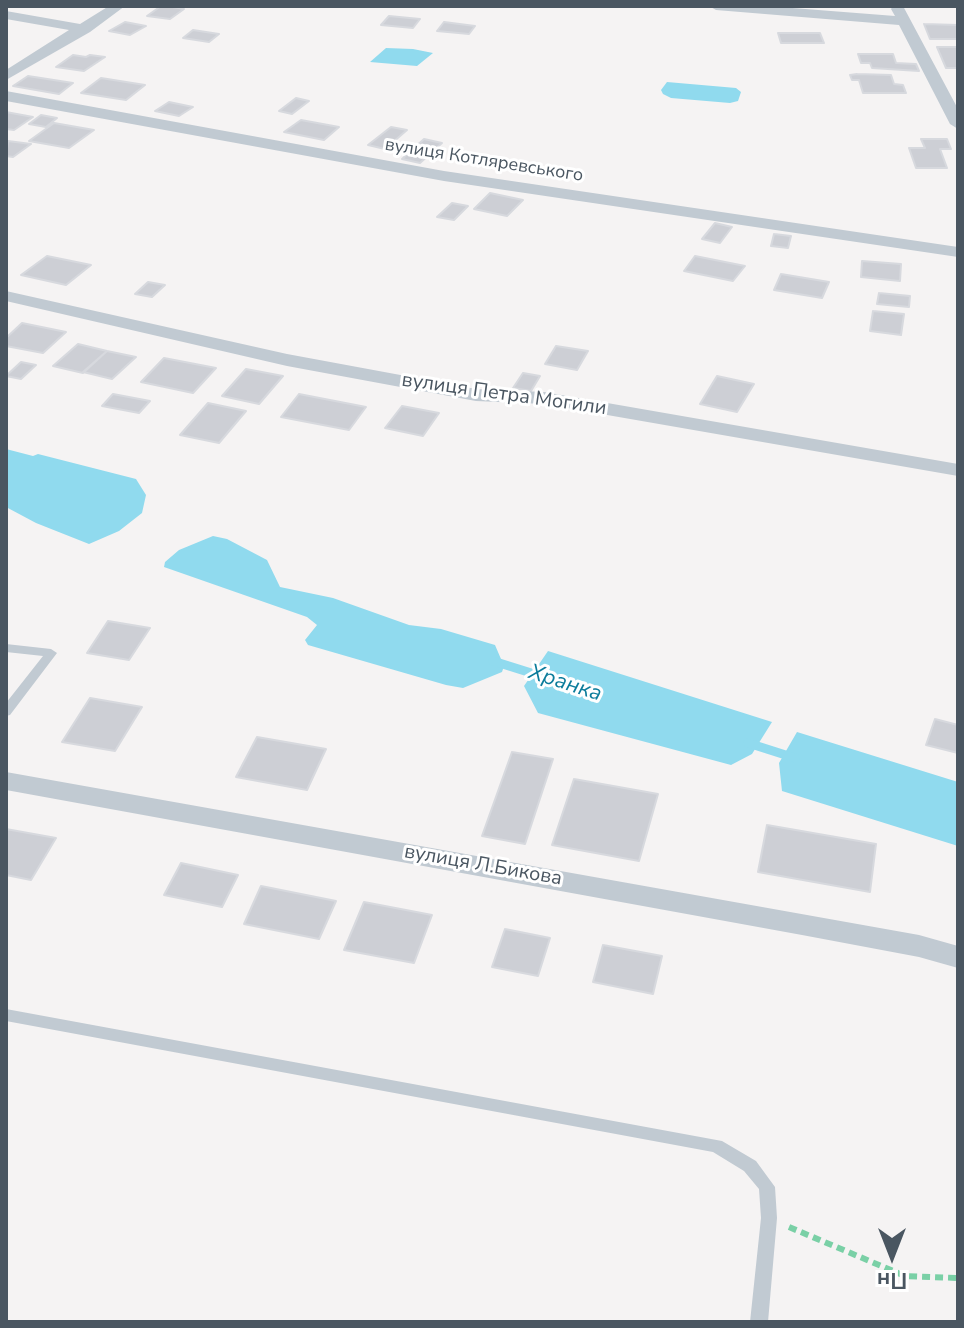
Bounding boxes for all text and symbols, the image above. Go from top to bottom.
street label: вулиця Котляревського [383,135,585,187]
street label: вулиця Петра Могили [400,369,608,421]
water label: Хранка [525,660,605,708]
street label: вулиця Л.Бикова [402,840,564,892]
north arrow [852,1216,932,1296]
text: Пн [877,1265,907,1295]

